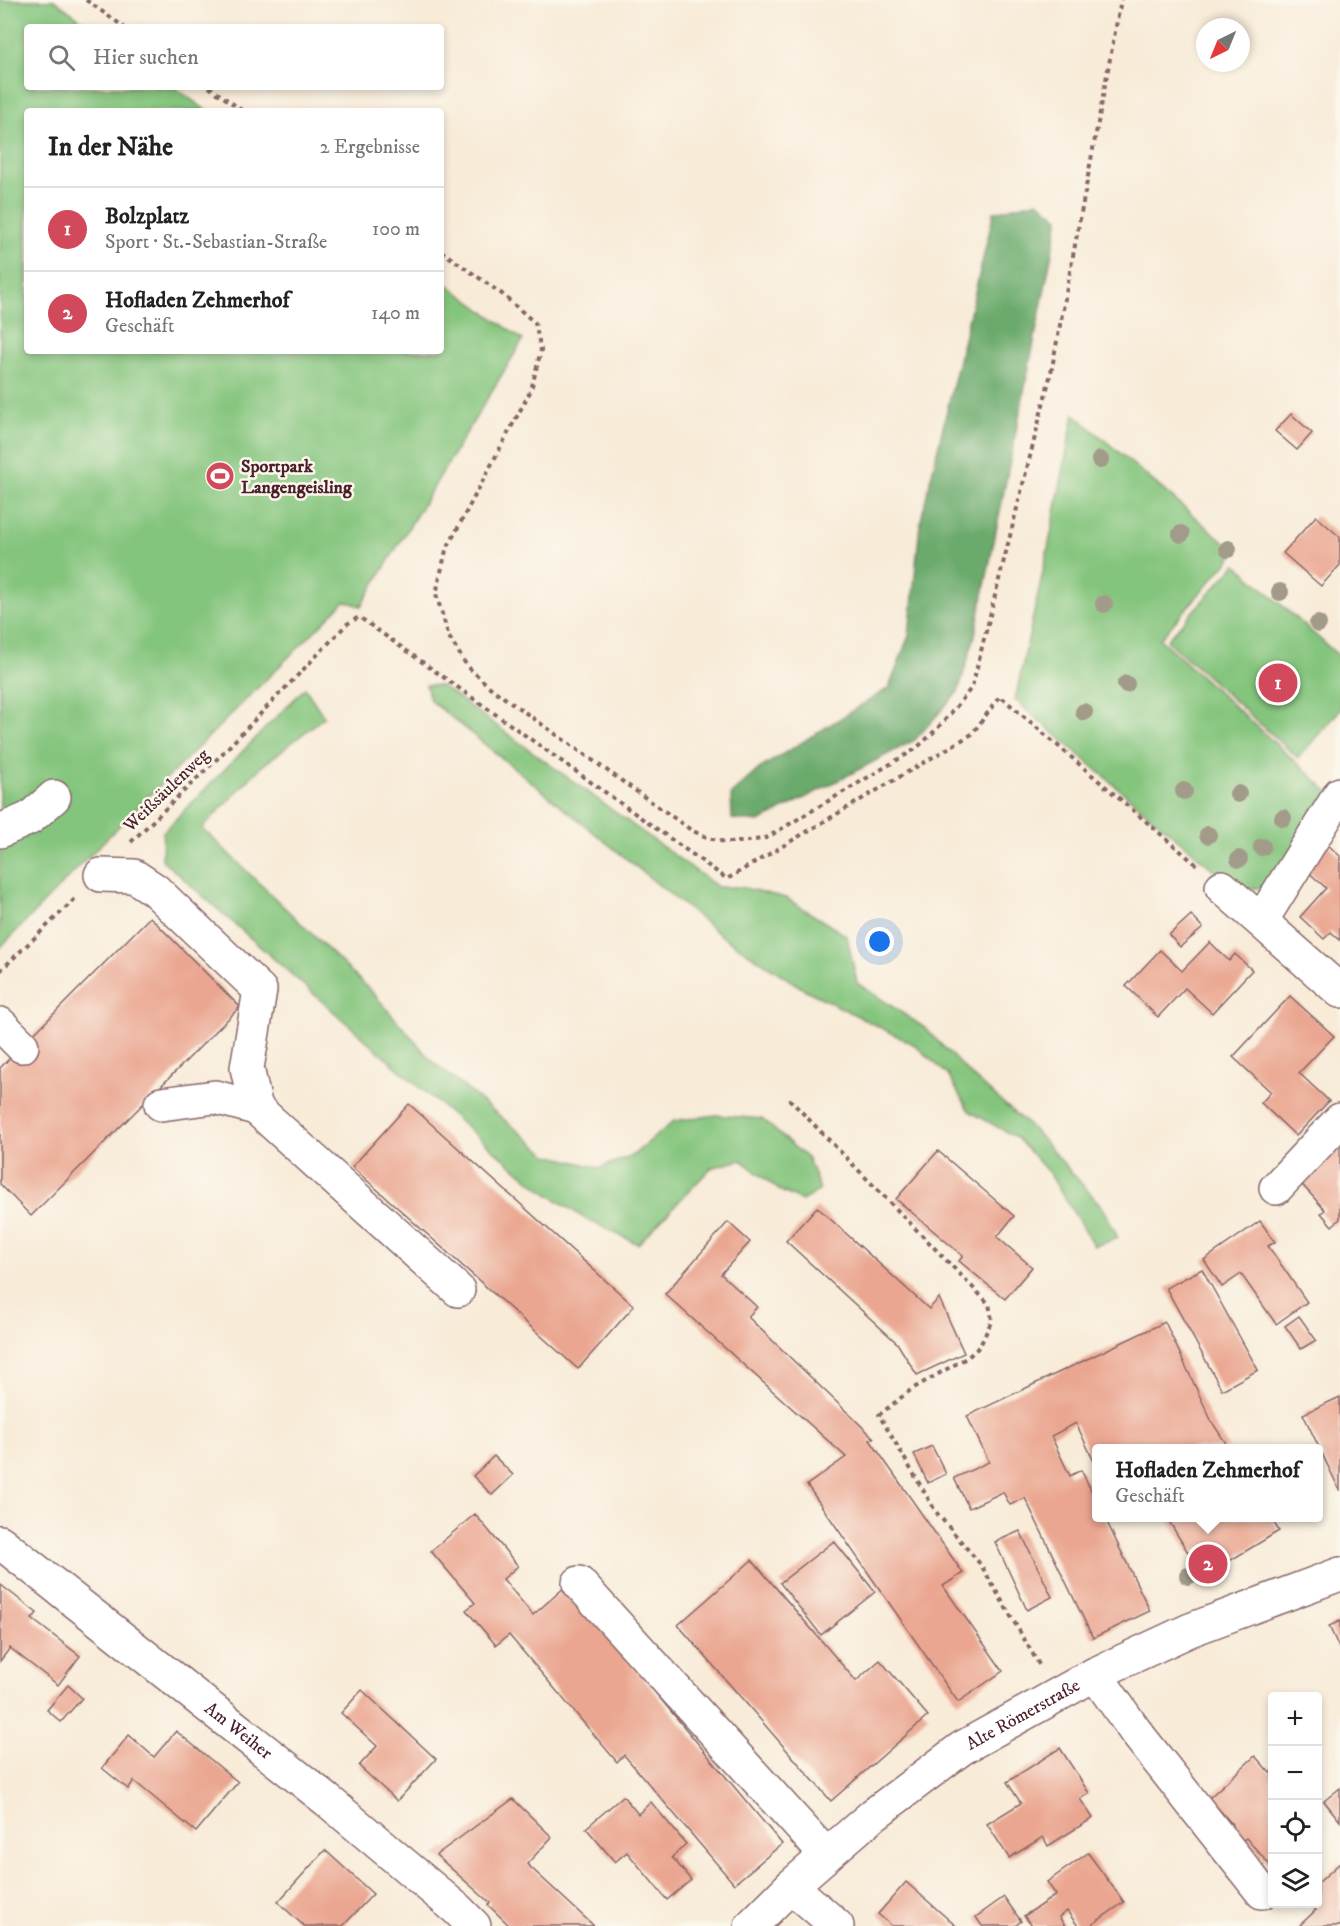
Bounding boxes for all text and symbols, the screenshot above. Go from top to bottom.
north arrow [1196,18,1250,72]
search box [24,24,444,90]
icon: search [45,41,78,74]
text: Hier suchen [93,44,199,71]
text: In der Nähe [48,131,173,164]
text: 2 Ergebnisse [320,135,420,160]
text: Bolzplatz [105,203,189,230]
text: 1 [64,217,71,242]
text: 100 m [372,217,420,242]
text: Sport · St.-Sebastian-Straße [105,230,327,255]
text: Hofladen Zehmerhof [105,287,289,314]
text: 2 [63,301,72,326]
text: 140 m [371,301,420,326]
text: Geschäft [105,314,174,339]
place label: Sportpark Langengeisling [241,456,353,499]
sports icon: Sportpark Langengeisling [204,460,236,492]
pin: 1 [1258,660,1298,706]
street label: Weißsäulenweg [118,744,214,838]
your location [865,927,894,956]
popup [1092,1444,1323,1522]
text: Hofladen Zehmerhof [1115,1457,1300,1484]
text: Geschäft [1115,1484,1185,1509]
pin: 2 [1188,1542,1228,1586]
street label: Alte Römerstraße [963,1675,1084,1755]
map controls [1268,1692,1322,1908]
button: + [1268,1692,1322,1746]
street label: Am Weiher [200,1698,277,1765]
button: − [1268,1746,1322,1800]
button: locate [1268,1800,1322,1854]
button: layers [1268,1854,1322,1908]

